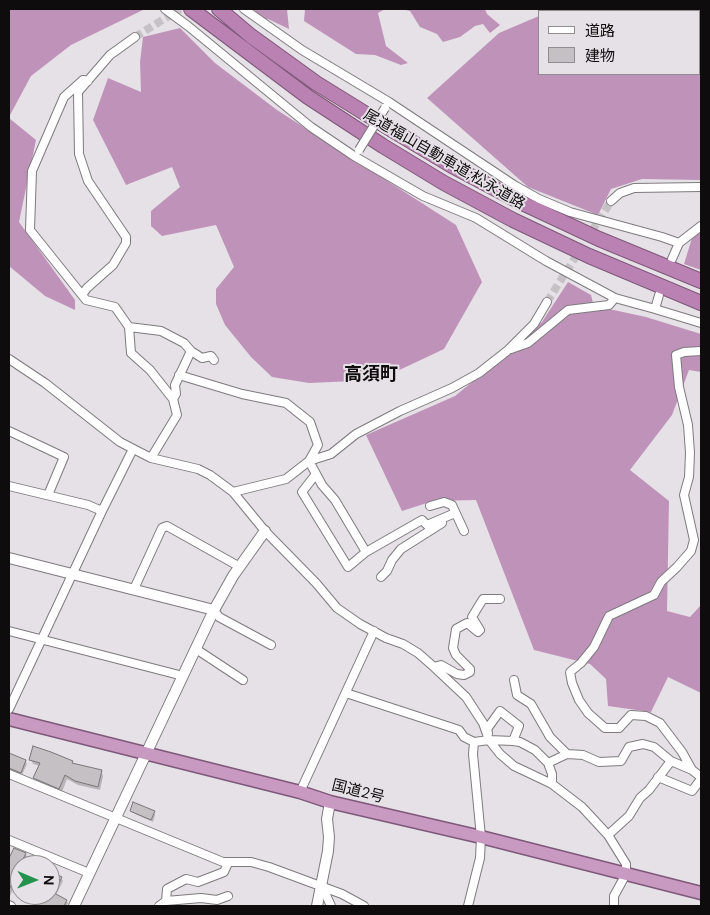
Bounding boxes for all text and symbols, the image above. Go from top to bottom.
legend [538,10,700,75]
text: 道路 [585,21,615,41]
text: 建物 [585,46,615,66]
street label: 尾道福山自動車道;松永道路 [360,106,528,214]
district label: 高須町 [344,364,398,386]
street label: 国道2号 [330,777,386,807]
north arrow [10,855,60,905]
text: N [40,875,58,886]

